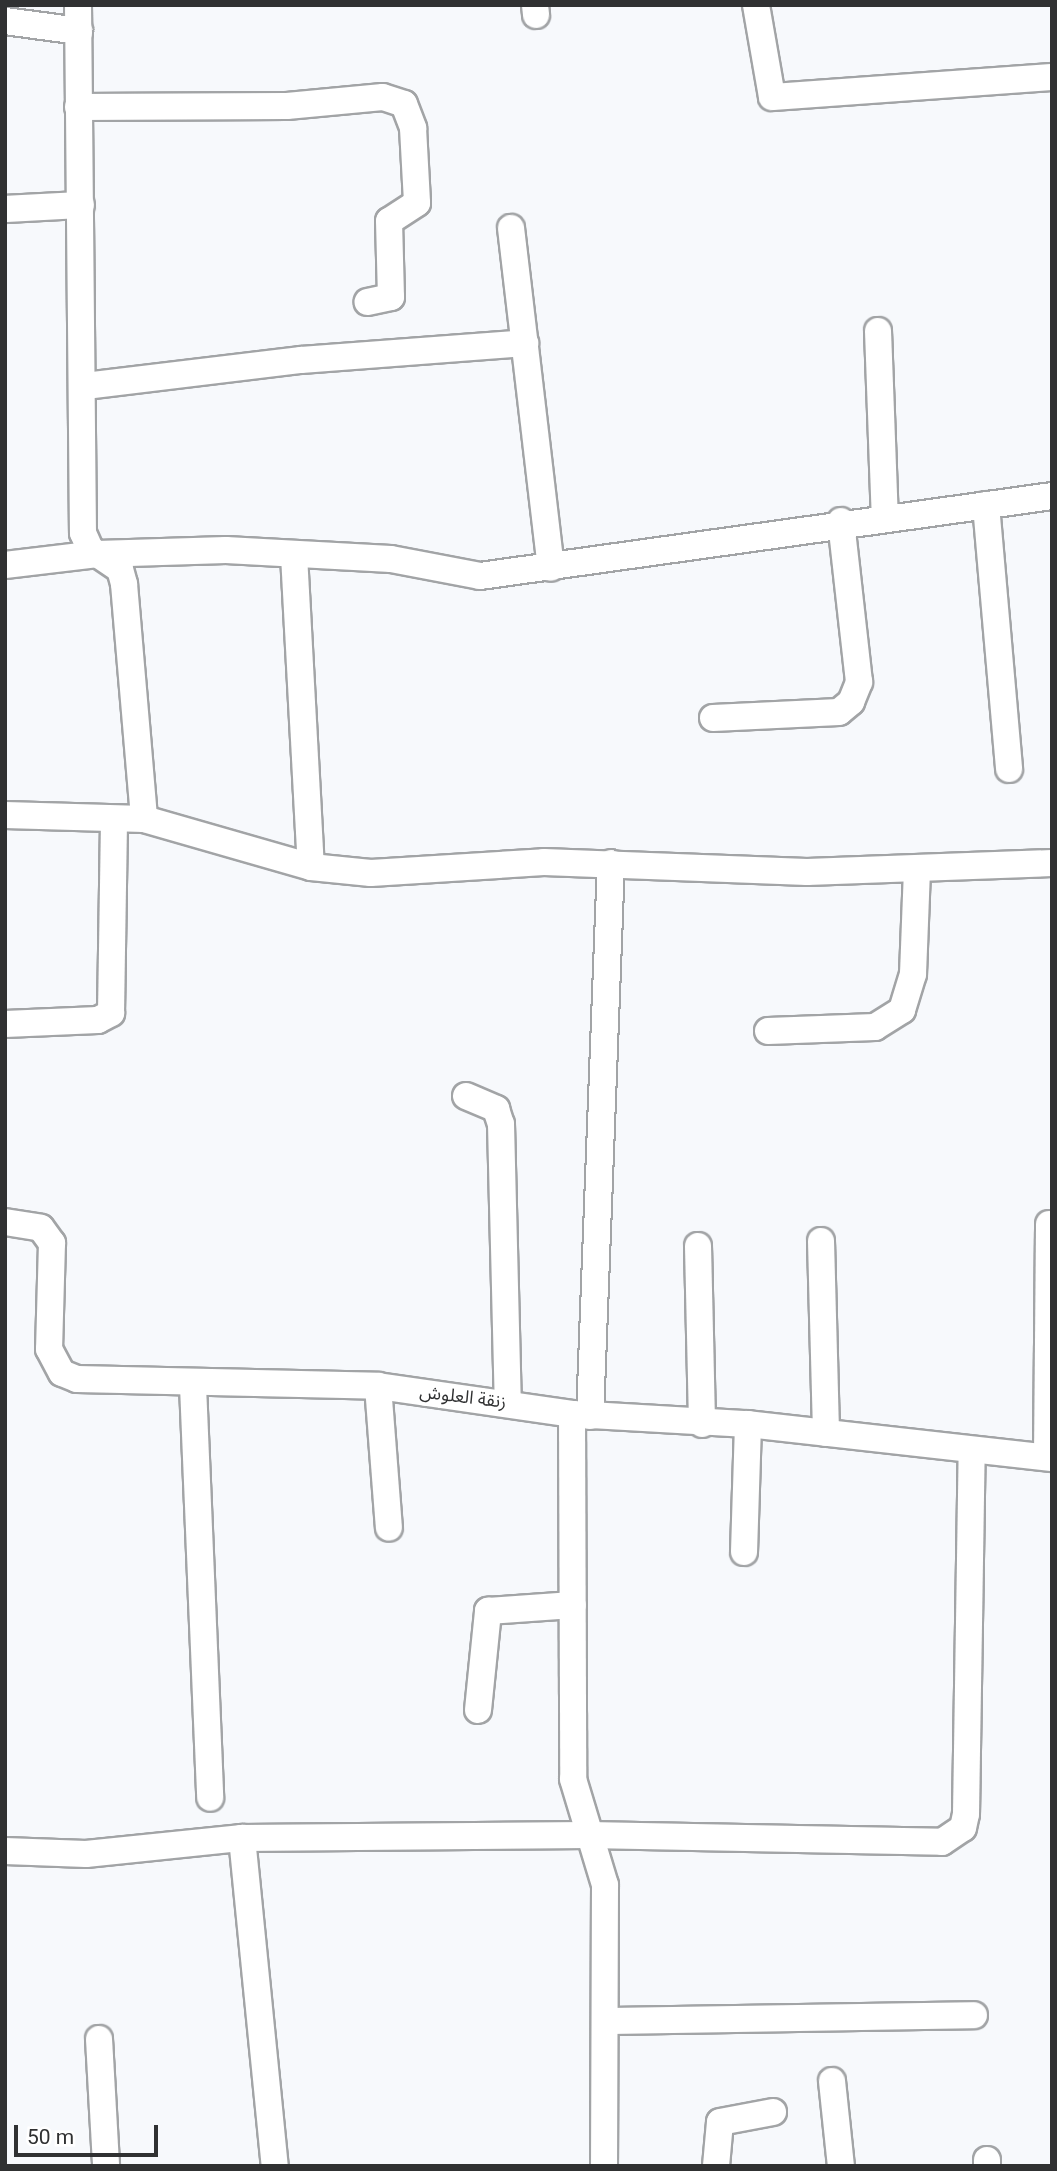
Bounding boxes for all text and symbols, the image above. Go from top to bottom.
street label: زنقة العلوش [418,1381,508,1413]
scale bar [18,2112,161,2156]
text: 50 m [27,2125,74,2149]

